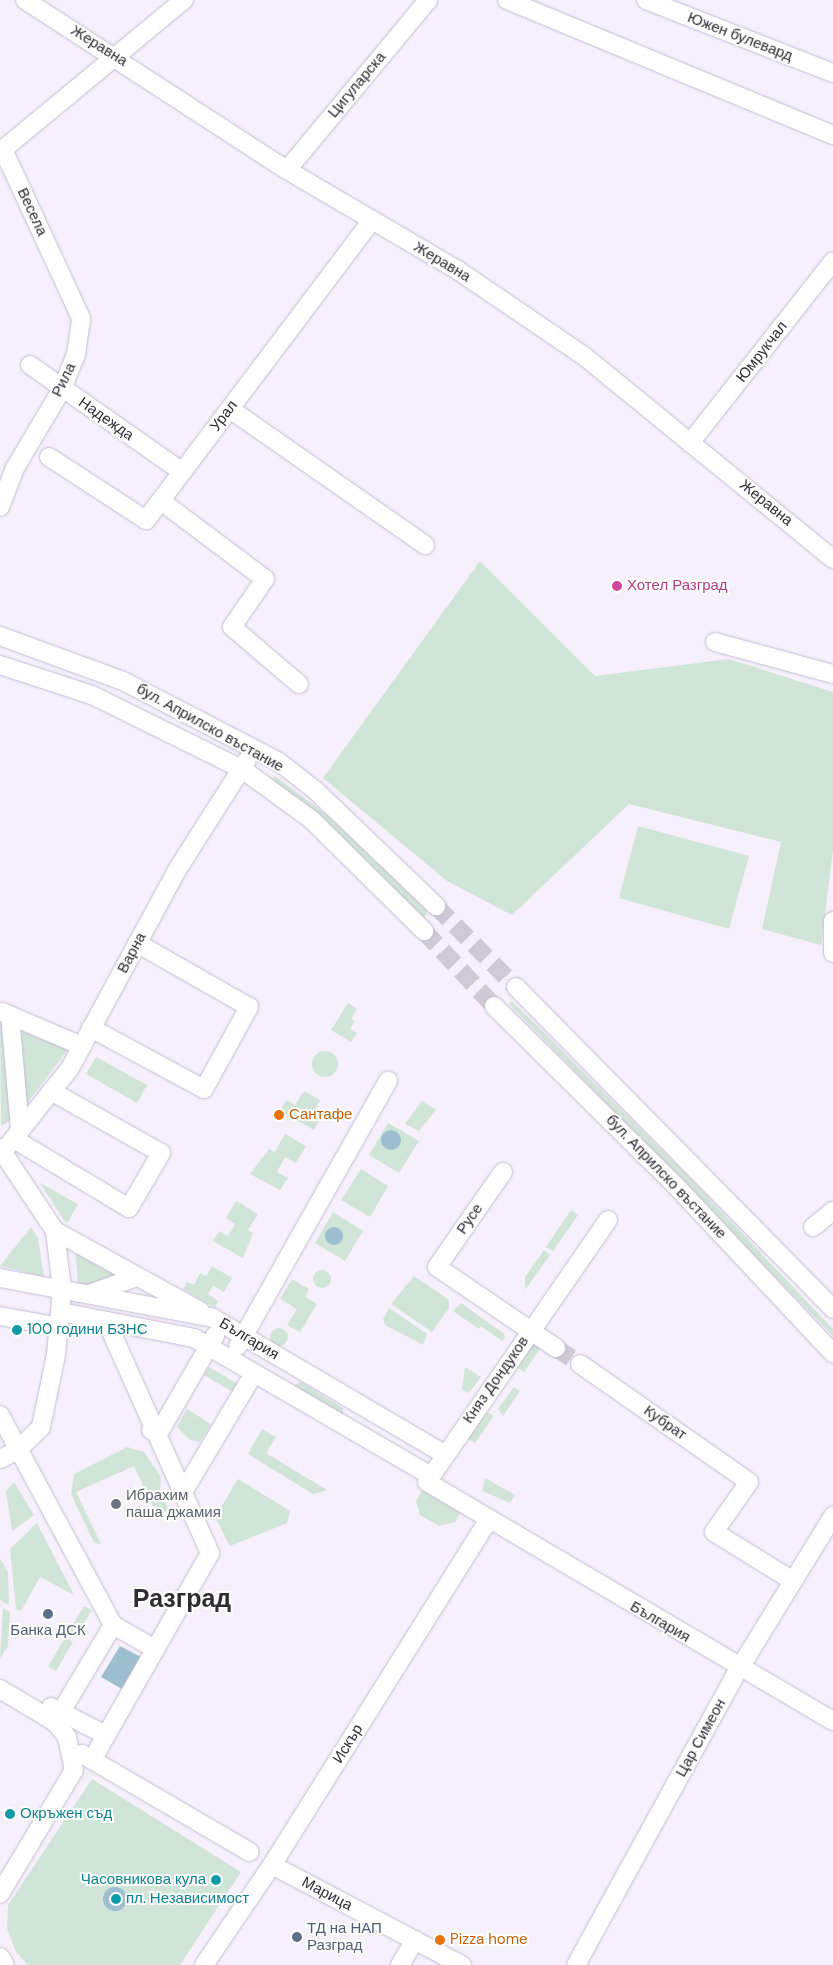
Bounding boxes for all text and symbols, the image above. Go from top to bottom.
street label: Южен булевард [685,9,795,65]
street label: Жеравна [67,22,131,70]
street label: Цигуларска [324,48,390,122]
street label: Весела [13,185,51,239]
street label: Жеравна [410,238,474,286]
street label: Юмрукчал [733,318,791,386]
street label: Рила [48,360,80,400]
street label: Надежда [75,393,137,445]
street label: Урал [206,397,242,435]
street label: Жеравна [736,476,796,530]
place label: Хотел Разград [627,577,728,595]
marker: Хотел Разград [611,580,623,592]
street label: бул. Априлско въстание [133,680,287,776]
street label: Варна [114,930,150,976]
place label: Сантафе [289,1106,352,1124]
marker: Сантафе [273,1109,285,1121]
street label: бул. Априлско въстание [602,1111,730,1243]
street label: Русе [453,1200,487,1238]
street label: България [216,1314,282,1364]
place label: 100 години БЗНС [27,1321,148,1339]
marker: 100 години БЗНС [11,1324,23,1336]
street label: Княз Дондуков [459,1333,533,1427]
street label: Кубрат [640,1402,690,1444]
place label: Ибрахим паша джамия [126,1486,221,1521]
marker: Ибрахим паша джамия [110,1498,122,1510]
district label: Разград [133,1584,231,1614]
street label: България [627,1598,693,1646]
marker: Банка ДСК [42,1608,54,1620]
place label: Банка ДСК [10,1622,86,1640]
street label: Цар Симеон [672,1696,730,1780]
street label: Искър [329,1721,367,1767]
place label: Окръжен съд [20,1805,112,1823]
marker: Окръжен съд [4,1808,16,1820]
place label: Часовникова кула [81,1871,206,1889]
street label: Марица [299,1873,355,1915]
marker: Часовникова кула [210,1874,222,1886]
place label: пл. Независимост [126,1890,249,1908]
marker: пл. Независимост [110,1893,122,1905]
place label: ТД на НАП Разград [307,1919,382,1954]
marker: ТД на НАП Разград [291,1931,303,1943]
place label: Pizza home [450,1931,528,1949]
marker: Pizza home [434,1934,446,1946]

